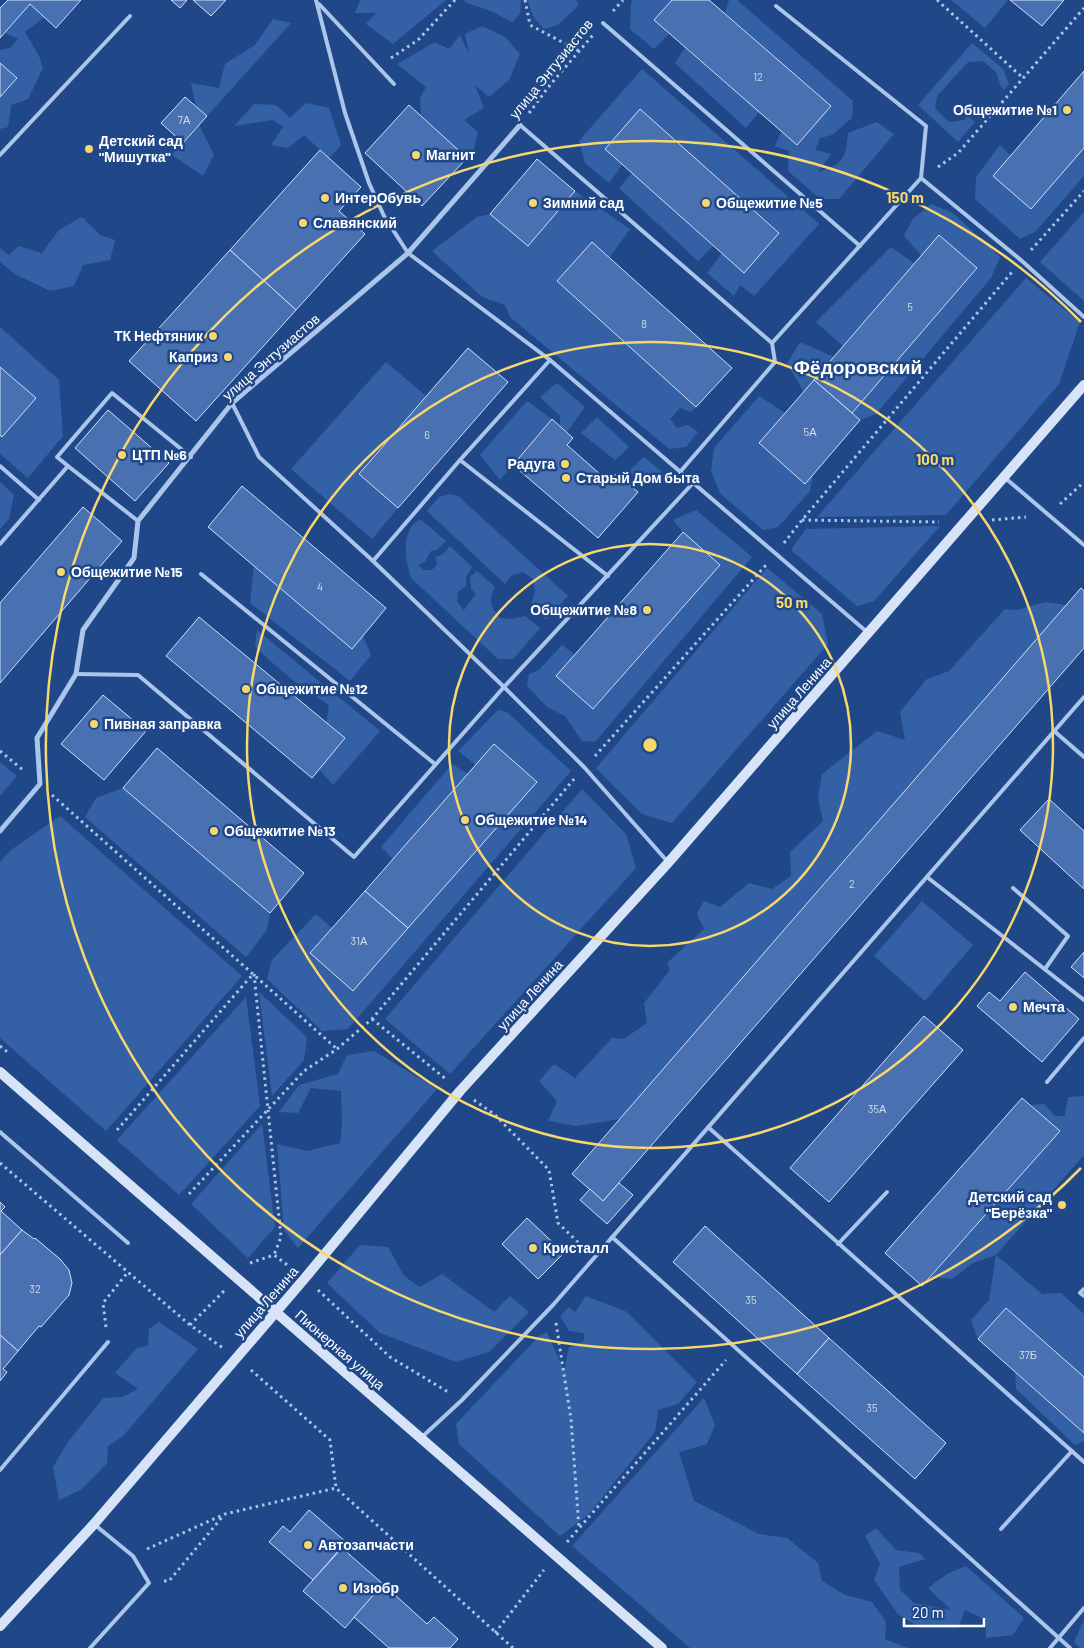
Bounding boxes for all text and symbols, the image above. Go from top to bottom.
street label: улица Энтузиастов [505,15,596,122]
house number: 12 [753,70,763,83]
place label: Общежитие №1 [953,101,1057,118]
marker: Общежитие №1 [1061,104,1073,116]
house number: 7А [178,113,191,126]
place label: Детский сад "Мишутка" [99,132,183,165]
marker: Детский сад "Мишутка" [83,143,95,155]
place label: Магнит [426,146,476,163]
marker: Магнит [410,149,422,161]
text: 150 m [886,188,924,206]
place label: ИнтерОбувь [335,189,421,206]
marker: ИнтерОбувь [319,192,331,204]
place label: Зимний сад [543,194,624,211]
place label: Общежитие №5 [716,194,823,211]
marker: Зимний сад [527,197,539,209]
marker: Общежитие №5 [700,197,712,209]
place label: Славянский [313,214,397,231]
marker: Славянский [297,217,309,229]
house number: 5 [907,300,913,313]
street label: улица Энтузиастов [219,310,323,403]
house number: 8 [641,317,647,330]
place label: ТК Нефтяник [114,327,204,344]
marker: ТК Нефтяник [207,330,219,342]
place label: Каприз [169,348,218,365]
marker: Каприз [222,351,234,363]
district label: Фёдоровский [794,355,922,378]
house number: 5А [804,425,817,438]
house number: 6 [424,428,430,441]
place label: ЦТП №6 [132,446,187,463]
marker: ЦТП №6 [116,449,128,461]
text: 100 m [916,450,954,468]
place label: Радуга [508,455,555,472]
marker: Радуга [559,458,571,470]
place label: Старый Дом быта [576,469,700,486]
marker: Старый Дом быта [560,472,572,484]
place label: Общежитие №15 [71,563,183,580]
marker: Общежитие №15 [55,566,67,578]
house number: 4 [317,580,323,593]
text: 50 m [776,593,808,611]
place label: Общежитие №8 [530,601,637,618]
marker: Общежитие №8 [641,604,653,616]
street label: улица Ленина [763,653,834,732]
place label: Общежитие №12 [256,680,368,697]
marker: Общежитие №12 [240,683,252,695]
place label: Пивная заправка [104,715,221,732]
marker: Пивная заправка [88,718,100,730]
centre of rings [641,736,659,754]
place label: Общежитие №14 [475,811,588,828]
marker: Общежитие №14 [459,814,471,826]
place label: Общежитие №13 [224,822,336,839]
marker: Общежитие №13 [208,825,220,837]
house number: 2 [849,877,855,890]
house number: 31А [351,934,368,947]
street label: улица Ленина [493,956,566,1034]
place label: Мечта [1023,998,1065,1015]
marker: Мечта [1007,1001,1019,1013]
house number: 35А [868,1102,887,1115]
place label: Детский сад "Берёзка" [968,1188,1052,1221]
marker: Детский сад "Берёзка" [1056,1199,1068,1211]
place label: Кристалл [543,1239,609,1256]
marker: Кристалл [527,1242,539,1254]
street label: улица Ленина [230,1262,301,1341]
house number: 32 [29,1282,41,1295]
house number: 35 [745,1293,757,1306]
street label: Пионерная улица [292,1306,389,1393]
house number: 37Б [1019,1348,1037,1361]
house number: 35 [866,1401,878,1414]
place label: Автозапчасти [318,1536,414,1553]
marker: Автозапчасти [302,1539,314,1551]
place label: Изюбр [353,1579,399,1596]
marker: Изюбр [337,1582,349,1594]
scale bar [904,1596,984,1628]
text: 20 m [912,1603,944,1621]

